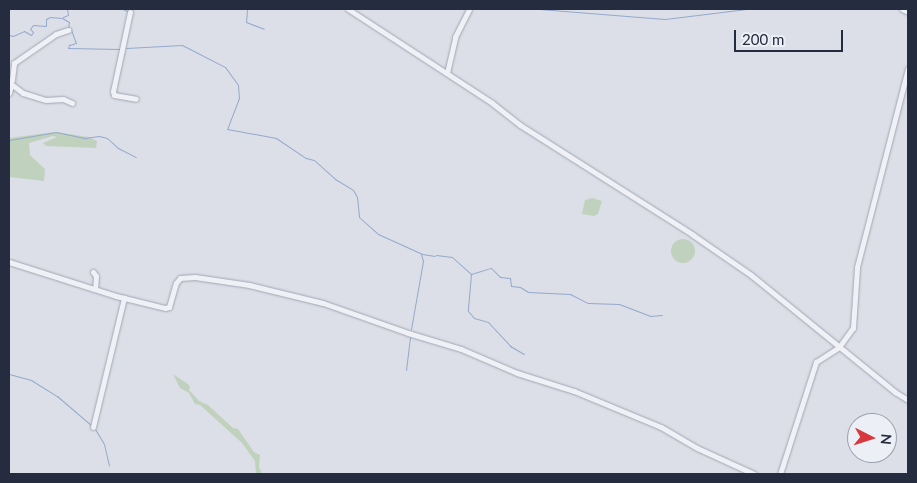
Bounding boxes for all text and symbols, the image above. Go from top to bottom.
scale bar [737,20,846,52]
text: 200 m [742,30,784,48]
north arrow [847,413,897,463]
text: N [878,433,895,445]

